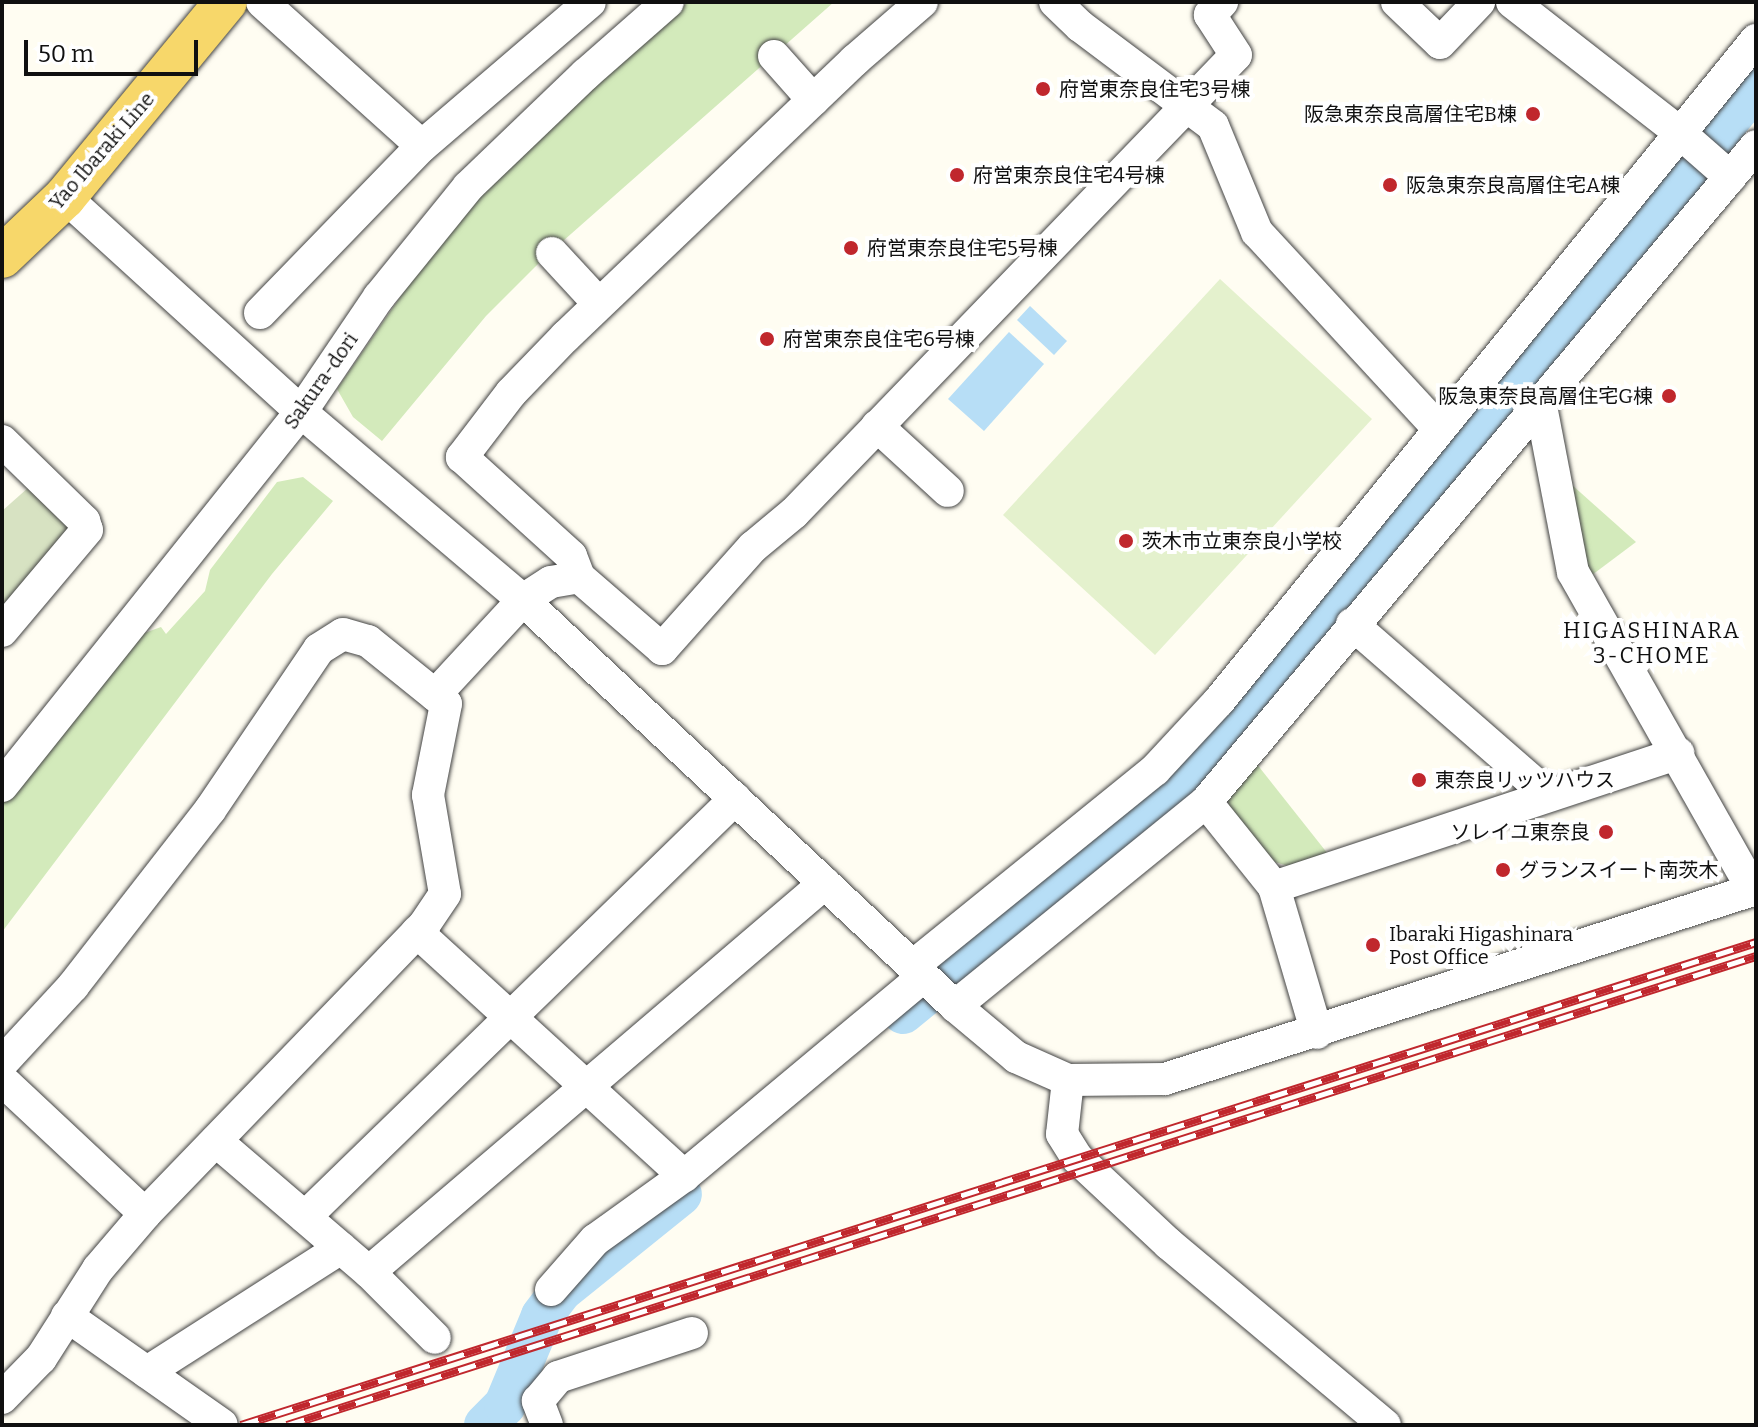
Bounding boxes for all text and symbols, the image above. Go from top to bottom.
scale bar [28,24,202,74]
text: 50 m [38,40,94,68]
place label: 府営東奈良住宅3号棟 [1059,77,1250,101]
marker: 府営東奈良住宅3号棟 [1034,80,1052,98]
street label: Yao Ibaraki Line [45,87,159,215]
place label: 阪急東奈良高層住宅B棟 [1304,102,1517,126]
marker: 阪急東奈良高層住宅B棟 [1524,105,1542,123]
place label: 府営東奈良住宅4号棟 [973,163,1165,187]
marker: 府営東奈良住宅4号棟 [948,166,966,184]
place label: 阪急東奈良高層住宅A棟 [1406,173,1620,197]
marker: 阪急東奈良高層住宅A棟 [1381,176,1399,194]
place label: 府営東奈良住宅5号棟 [867,236,1058,260]
marker: 府営東奈良住宅5号棟 [842,239,860,257]
place label: 府営東奈良住宅6号棟 [783,327,975,351]
street label: Sakura-dori [279,328,363,434]
marker: 府営東奈良住宅6号棟 [758,330,776,348]
place label: 阪急東奈良高層住宅G棟 [1438,384,1653,408]
marker: 阪急東奈良高層住宅G棟 [1660,387,1678,405]
place label: 茨木市立東奈良小学校 [1142,529,1342,553]
marker: 茨木市立東奈良小学校 [1117,532,1135,550]
district label: HIGASHINARA 3-CHOME [1563,617,1741,668]
place label: 東奈良リッツハウス [1435,768,1615,792]
marker: 東奈良リッツハウス [1410,771,1428,789]
place label: ソレイユ東奈良 [1450,820,1590,844]
marker: ソレイユ東奈良 [1597,823,1615,841]
place label: グランスイート南茨木 [1519,858,1719,882]
marker: グランスイート南茨木 [1494,861,1512,879]
place label: Ibaraki Higashinara Post Office [1389,922,1573,969]
marker: Ibaraki Higashinara Post Office [1364,936,1382,954]

